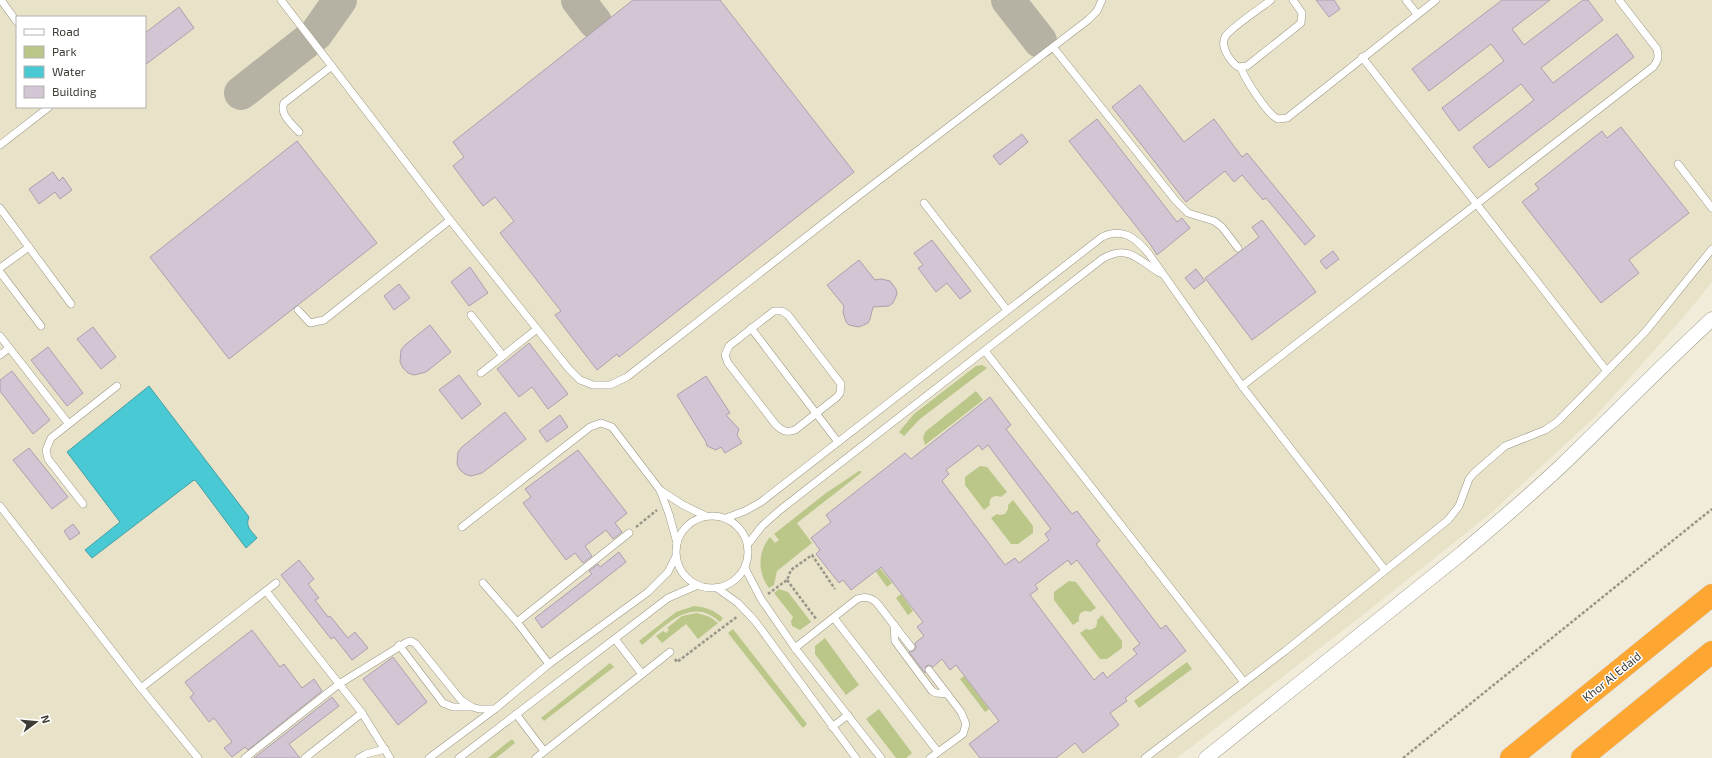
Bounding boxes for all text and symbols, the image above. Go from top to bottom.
legend [16,16,146,108]
text: Road [52,24,80,38]
text: Park [52,44,77,58]
text: Water [52,64,86,78]
text: Building [52,84,97,98]
street label: Khor Al Edaid [1579,648,1643,704]
north arrow [16,702,56,742]
text: N [39,713,53,725]

